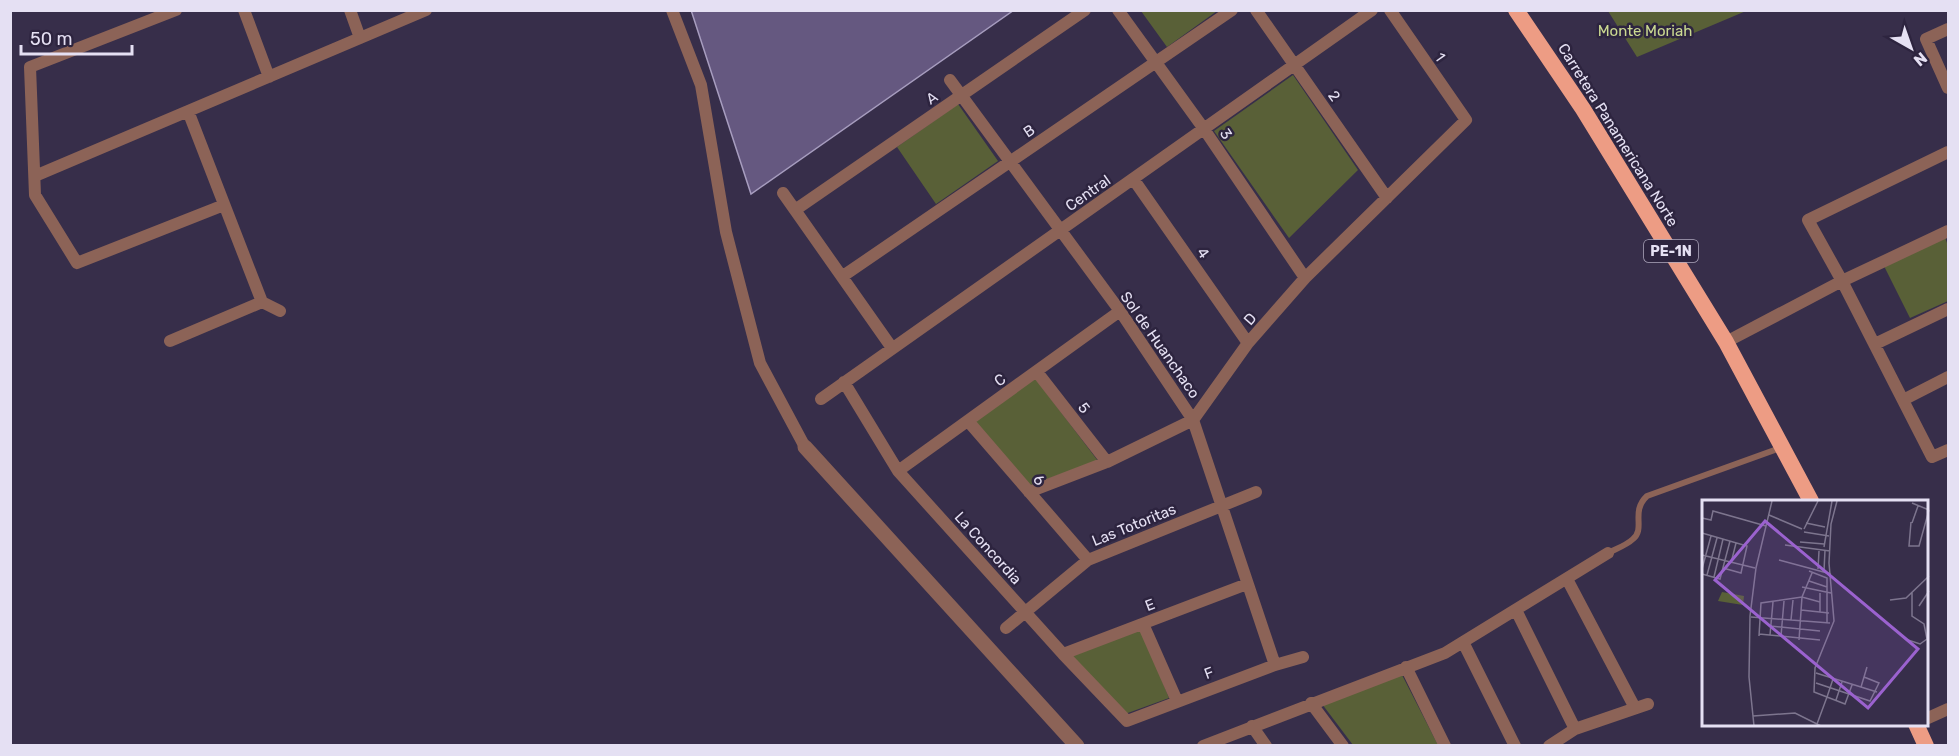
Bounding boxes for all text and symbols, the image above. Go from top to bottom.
scale bar [21,18,132,56]
north arrow [1881,18,1941,78]
park label: Monte Moriah [1598,22,1692,40]
text: 50 m [30,28,73,50]
street label: Carretera Panamericana Norte [1554,40,1682,230]
text: N [1910,48,1931,70]
street label: 1 [1431,49,1449,65]
street label: 2 [1324,87,1344,105]
street label: A [923,88,941,108]
street label: B [1020,121,1038,141]
street label: 3 [1216,125,1236,143]
street label: Central [1062,171,1114,215]
road number: PE-1N [1644,240,1698,262]
street label: 4 [1193,244,1213,262]
street label: Sol de Huanchaco [1117,288,1203,402]
street label: D [1240,309,1260,329]
street label: C [991,370,1009,390]
street label: 5 [1074,399,1094,417]
street label: 6 [1029,471,1049,489]
street label: Las Totoritas [1089,500,1179,550]
inset map [1702,500,1929,726]
street label: La Concordia [951,508,1025,588]
street label: E [1143,595,1157,615]
street label: F [1202,663,1216,683]

